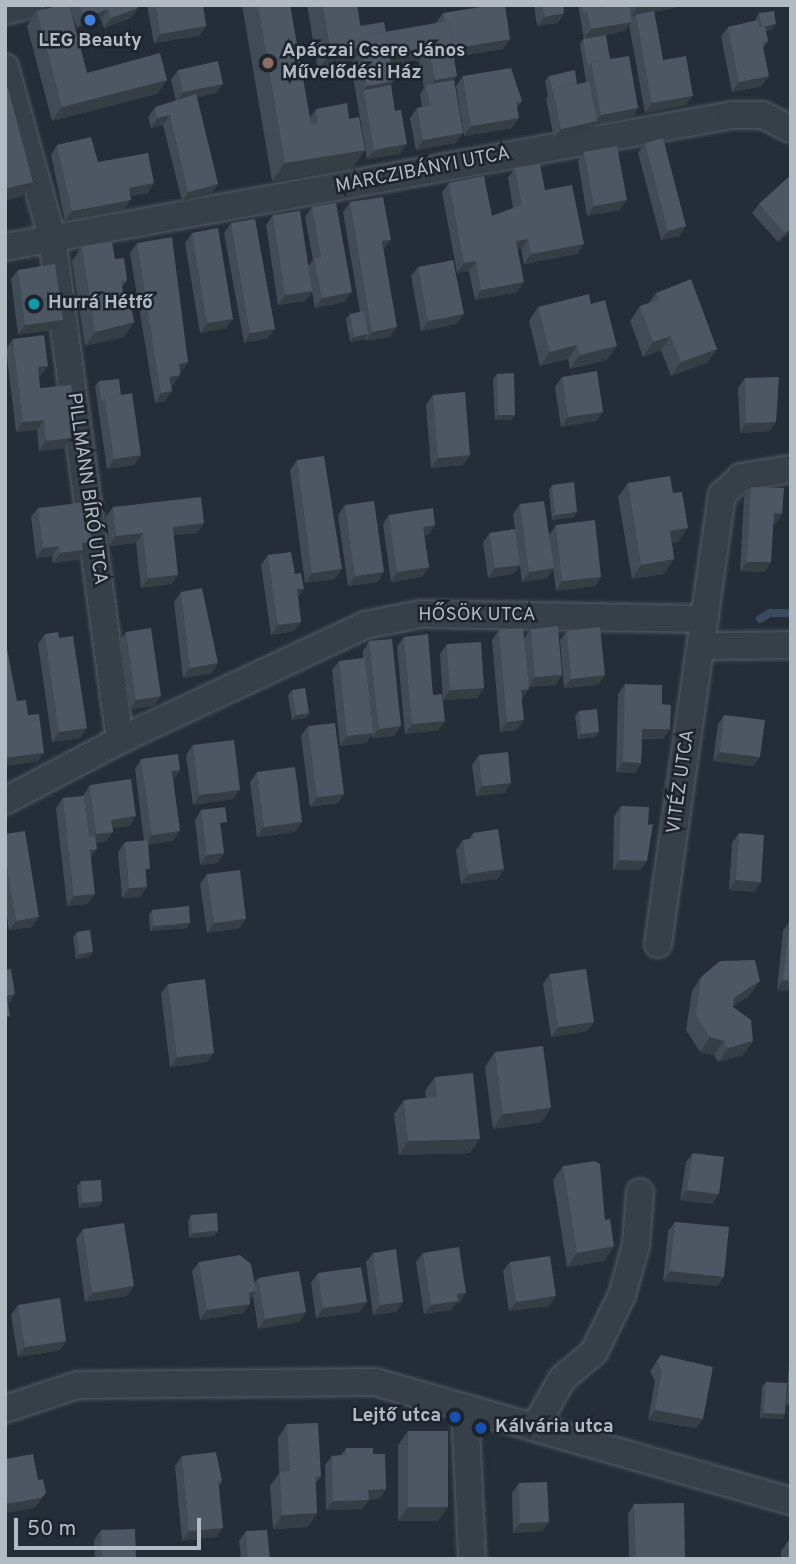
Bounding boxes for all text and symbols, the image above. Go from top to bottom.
marker: LEG Beauty [82,12,98,28]
place label: LEG Beauty [38,31,142,53]
place label: Apáczai Csere János Művelődési Ház [282,41,465,85]
marker: Apáczai Csere János Művelődési Ház [260,55,276,71]
street label: MARCZIBÁNYI UTCA [334,143,512,199]
place label: Hurrá Hétfő [48,293,153,315]
marker: Hurrá Hétfő [26,296,42,312]
street label: PILLMANN BÍRÓ UTCA [61,391,111,587]
street label: HŐSÖK UTCA [418,605,536,627]
street label: VITÉZ UTCA [663,728,701,836]
place label: Lejtő utca [352,1406,441,1428]
marker: Lejtő utca [447,1409,463,1425]
place label: Kálvária utca [495,1417,614,1439]
marker: Kálvária utca [473,1420,489,1436]
scale bar [18,1504,205,1548]
text: 50 m [27,1516,76,1543]

